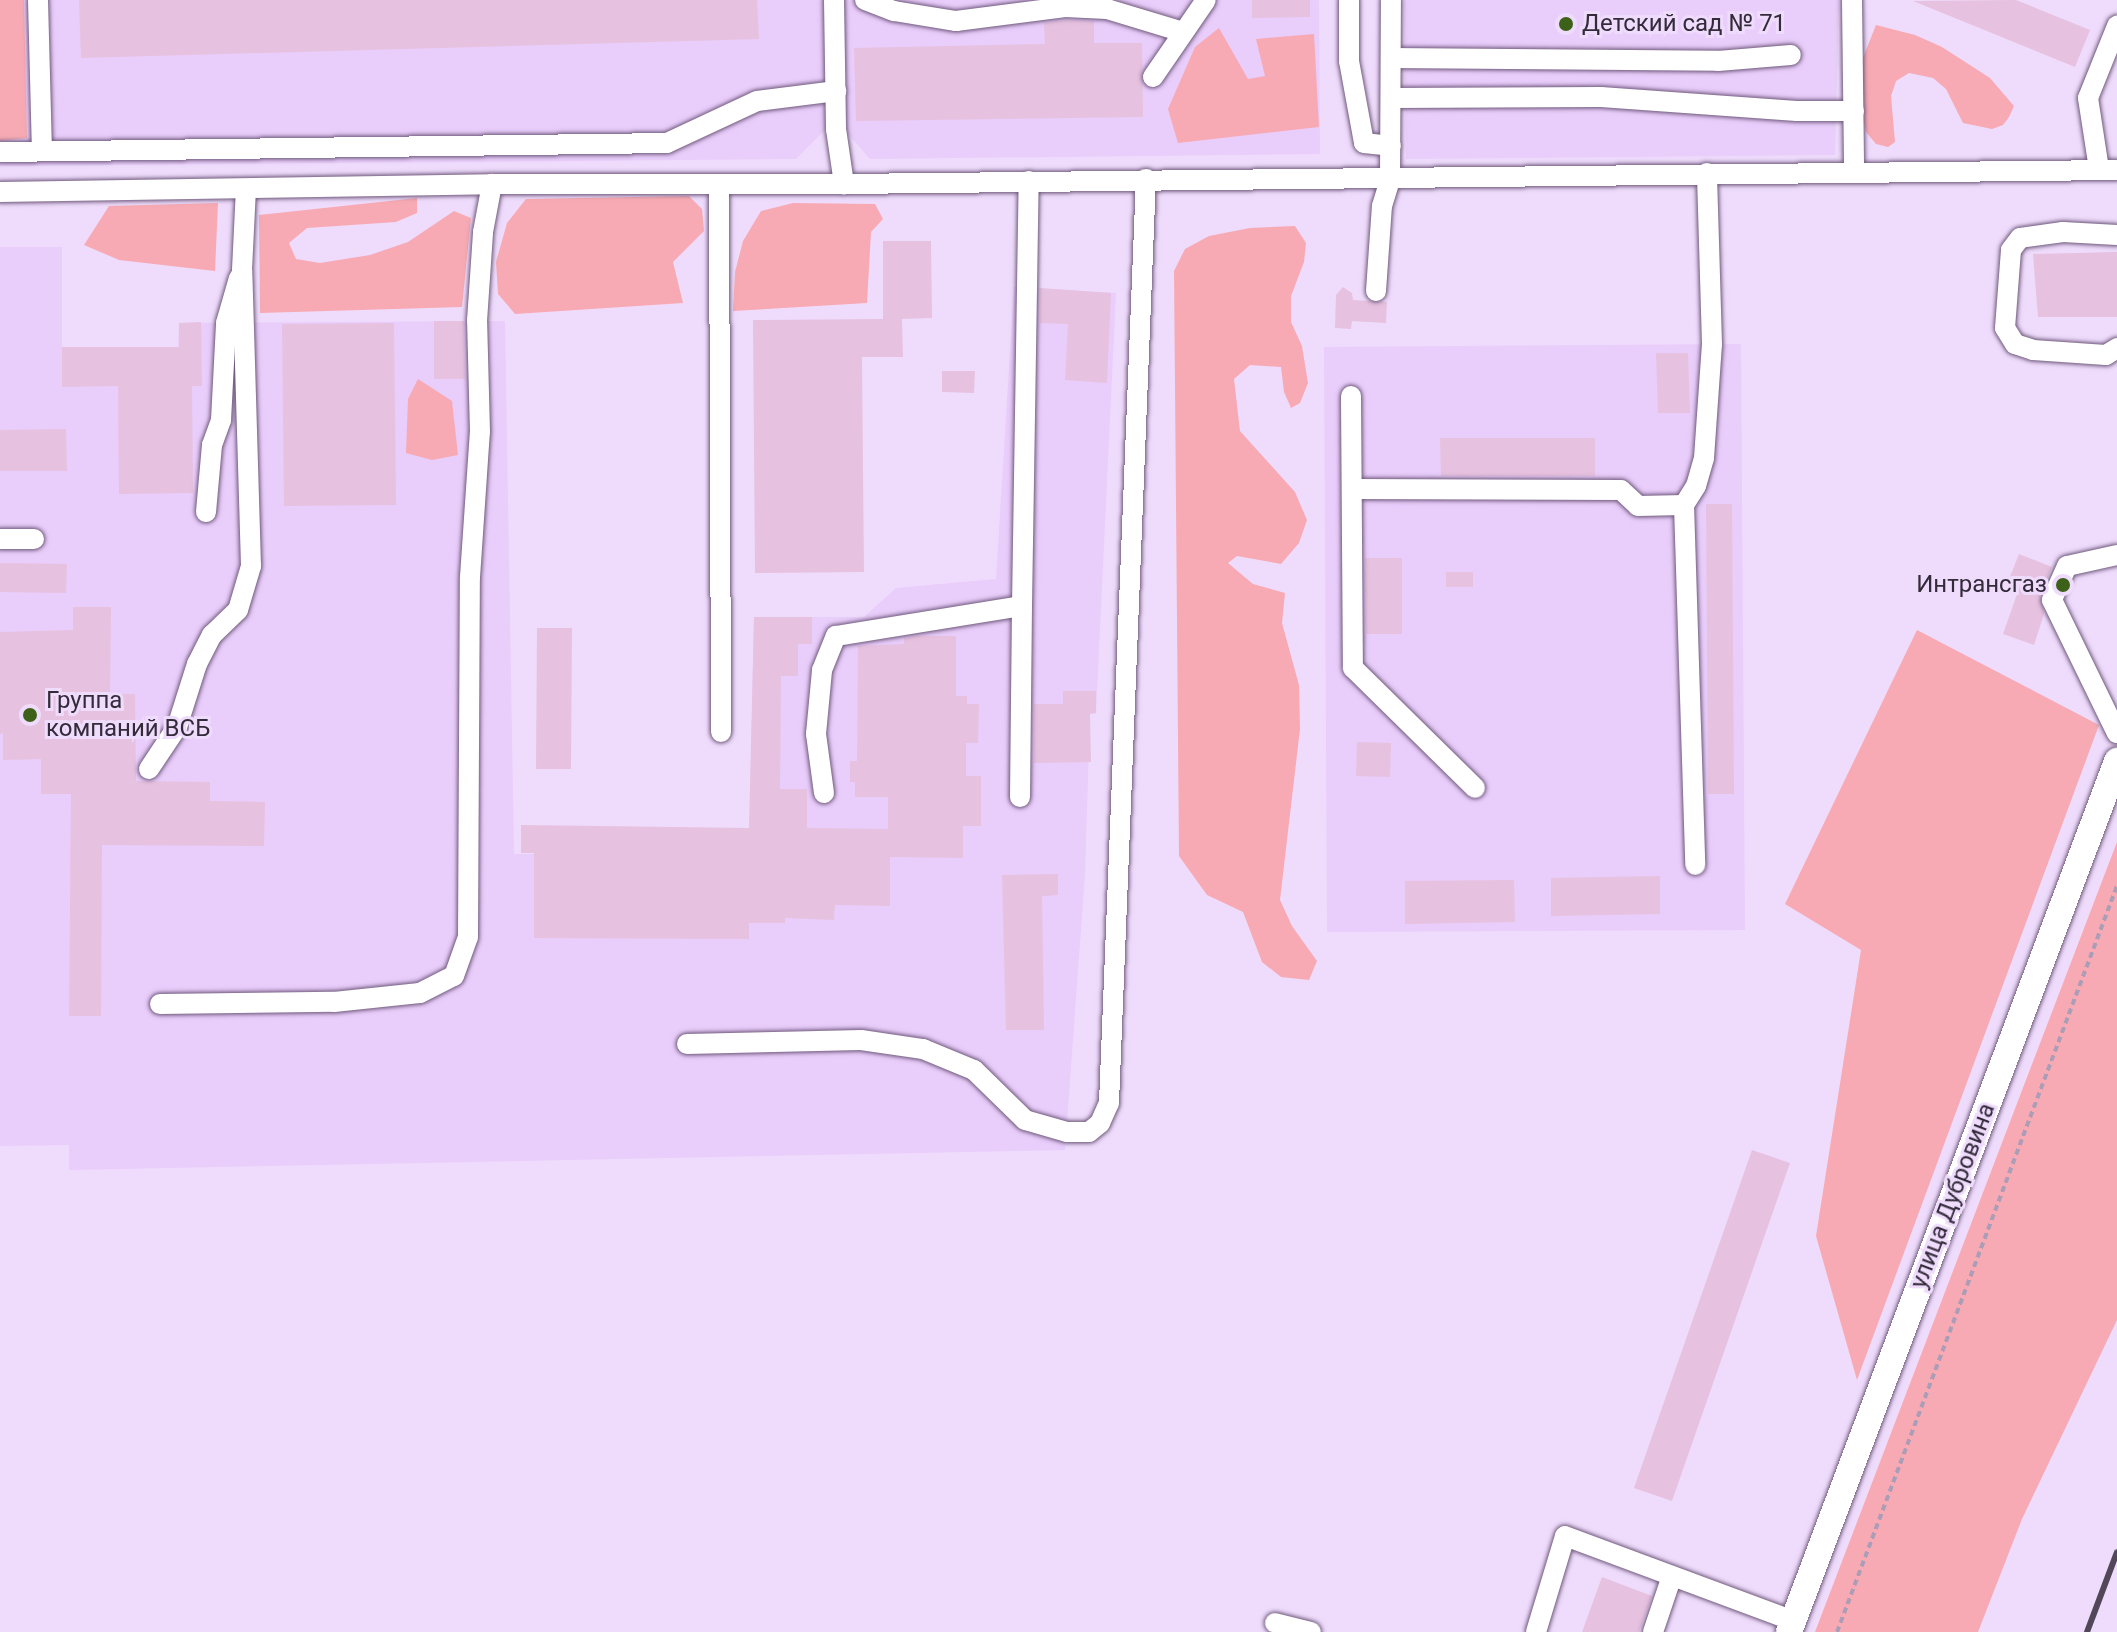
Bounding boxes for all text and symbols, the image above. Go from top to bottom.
place label: Детский сад № 71 [1582,10,1786,38]
marker: Детский сад № 71 [1557,15,1575,33]
place label: Интрансгаз [1916,571,2047,599]
marker: Интрансгаз [2054,576,2072,594]
place label: Группа компаний ВСБ [46,687,210,743]
marker: Группа компаний ВСБ [21,706,39,724]
street label: улица Дубровина [1904,1099,2002,1293]

